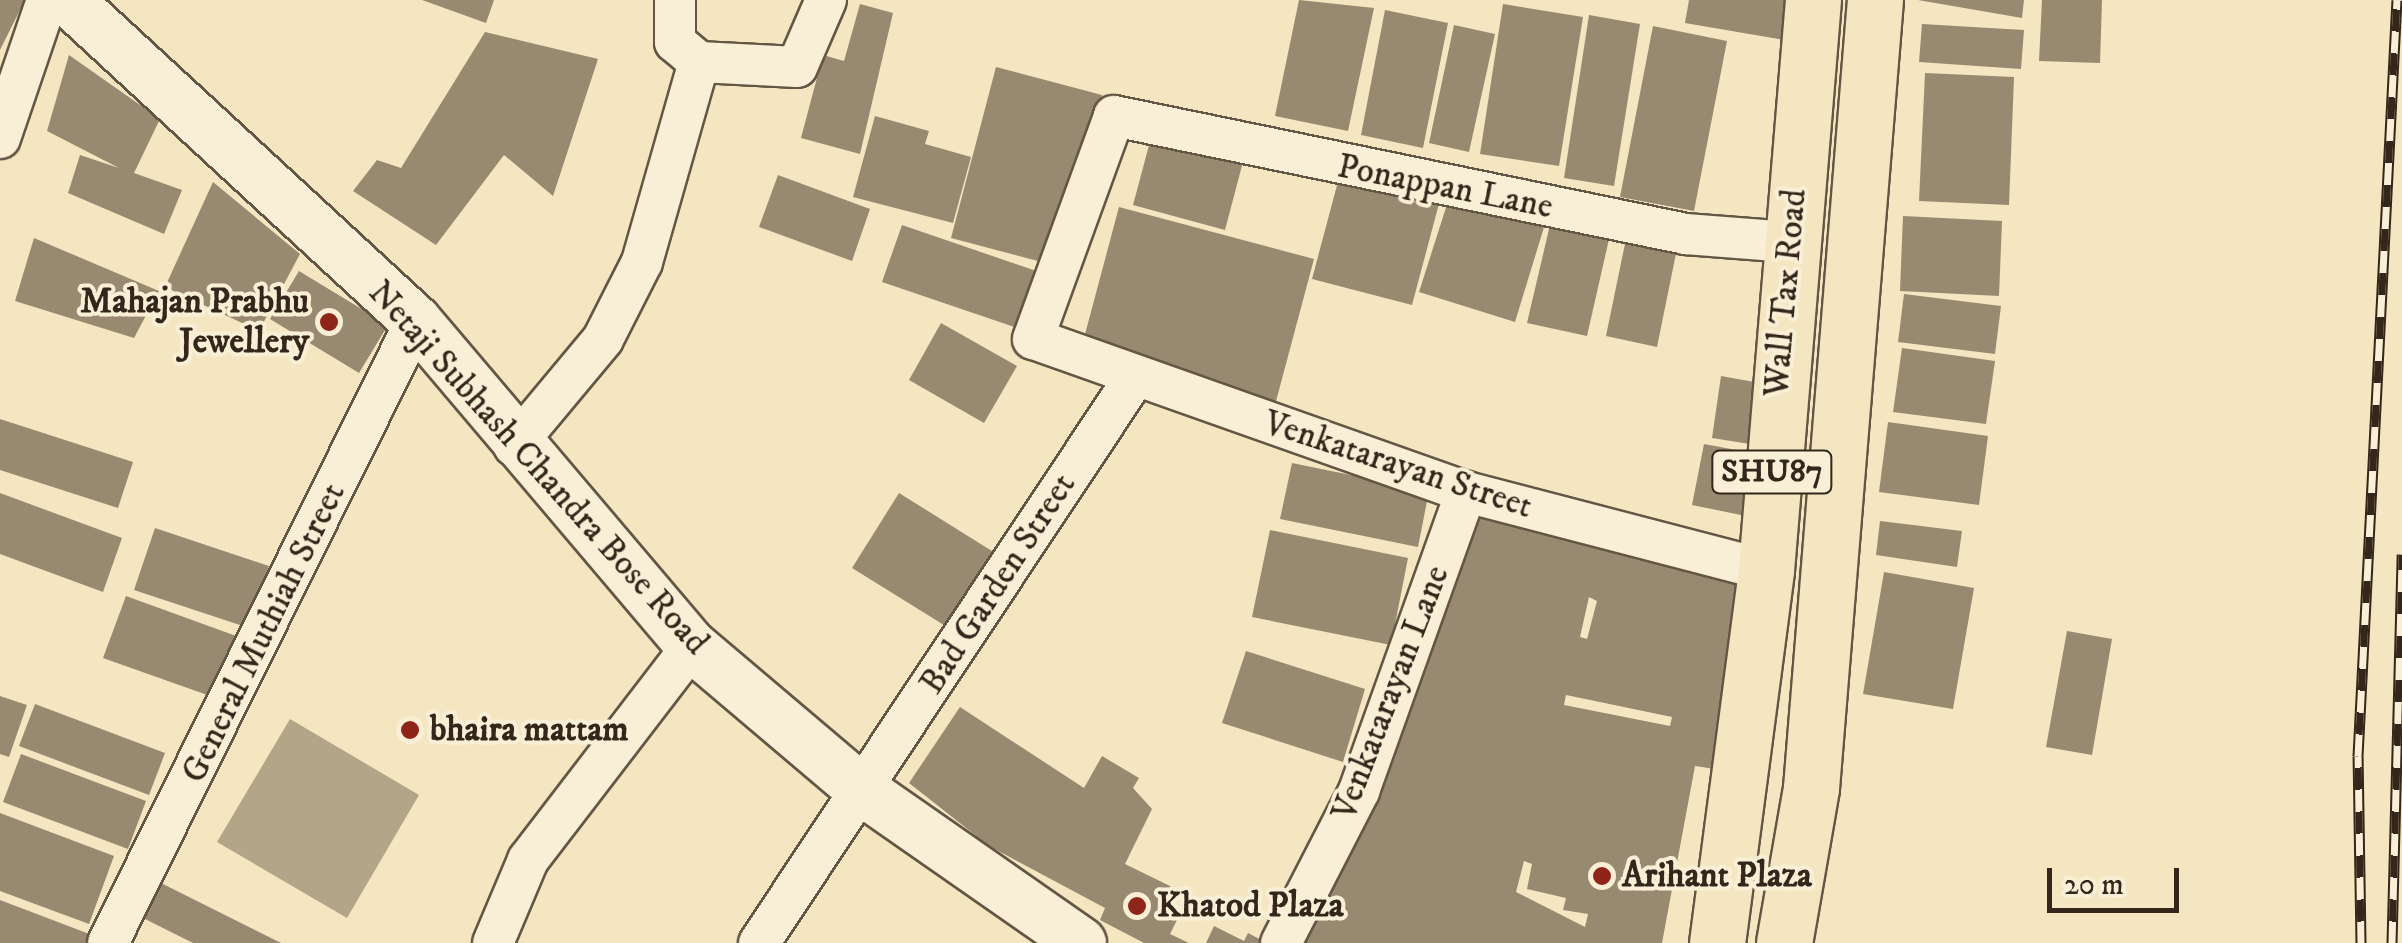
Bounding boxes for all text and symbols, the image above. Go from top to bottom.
street label: Ponappan Lane [1334,146,1556,228]
street label: Wall Tax Road [1756,187,1816,399]
street label: Netaji Subhash Chandra Bose Road [359,272,717,664]
place label: Mahajan Prabhu Jewellery [80,281,309,363]
marker: Mahajan Prabhu Jewellery [318,311,340,333]
street label: Venkatarayan Street [1259,402,1537,528]
road number: SHU87 [1710,445,1834,499]
street label: Bad Garden Street [911,466,1085,702]
street label: General Muthiah Street [173,476,355,790]
street label: Venkatarayan Lane [1323,560,1459,826]
place label: bhaira mattam [430,709,629,751]
marker: bhaira mattam [399,719,421,741]
scale bar [2052,848,2184,910]
place label: Arihant Plaza [1622,855,1812,897]
marker: Arihant Plaza [1591,865,1613,887]
text: 20 m [2064,867,2124,904]
place label: Khatod Plaza [1157,885,1344,927]
marker: Khatod Plaza [1126,895,1148,917]

